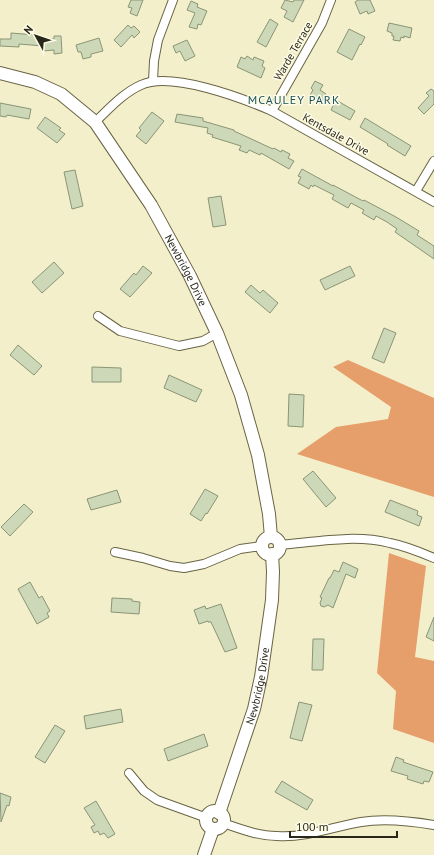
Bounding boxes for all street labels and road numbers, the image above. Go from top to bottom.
street label: Warde Terrace [271,19,316,83]
street label: Kentsdale Drive [300,110,372,158]
street label: Newbridge Drive [162,232,210,309]
street label: Newbridge Drive [242,646,272,726]

